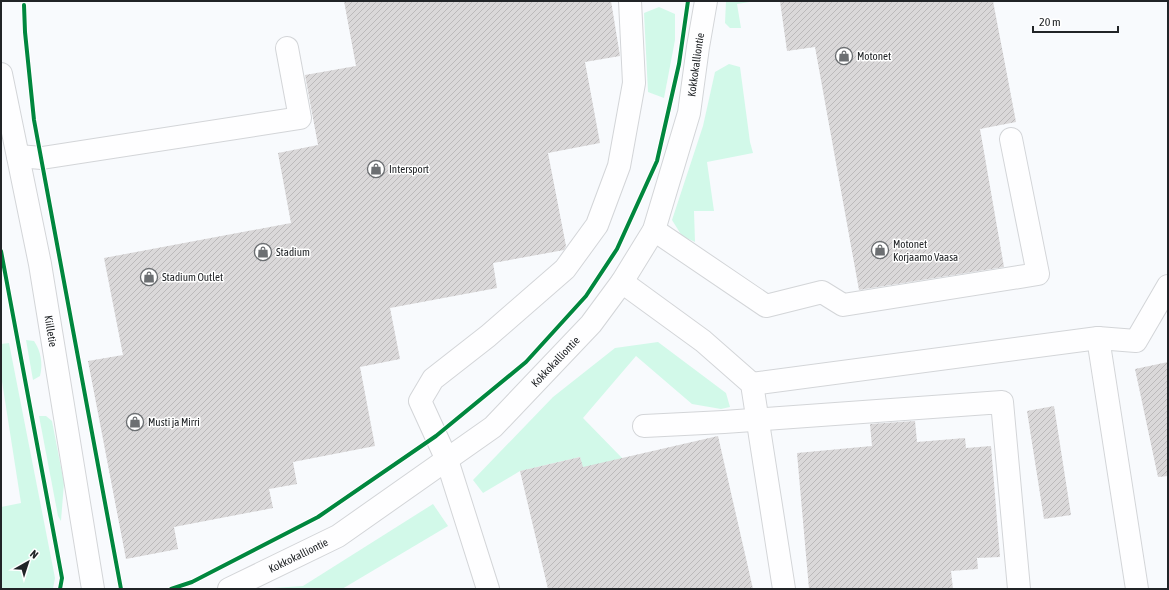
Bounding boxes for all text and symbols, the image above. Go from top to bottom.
scale bar [1033,8,1118,34]
text: 20 m [1039,15,1061,29]
street label: Kokkokalliontie [685,32,706,97]
shop icon: Motonet [834,46,854,66]
place label: Motonet [857,50,891,62]
shop icon: Intersport [366,159,386,179]
place label: Intersport [389,163,429,175]
place label: Motonet Korjaamo Vaasa [893,238,958,263]
shop icon: Motonet Korjaamo Vaasa [870,240,890,260]
shop icon: Stadium [253,242,273,262]
place label: Stadium [276,246,310,258]
shop icon: Stadium Outlet [139,267,159,287]
place label: Stadium Outlet [162,271,223,283]
street label: Kiilletie [42,314,59,348]
street label: Kokkokalliontie [529,334,582,389]
shop icon: Musti ja Mirri [125,412,145,432]
place label: Musti ja Mirri [148,416,200,428]
street label: Kokkokalliontie [267,536,330,575]
north arrow [8,542,48,582]
text: N [28,548,41,561]

